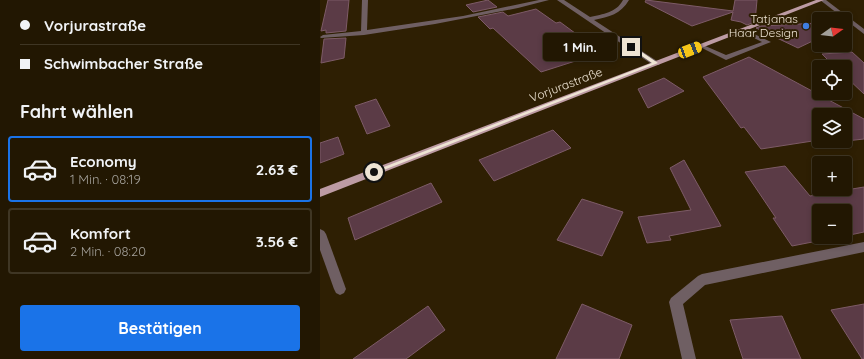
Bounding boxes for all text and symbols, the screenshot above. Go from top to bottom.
place label: Tatjanas Haar Design [729,11,798,40]
north arrow [812,12,852,52]
map controls [812,12,852,244]
text: Vorjurastraße [44,16,146,35]
marker: Tatjanas Haar Design [801,21,811,31]
callout: 1 Min. [543,33,617,61]
route end [622,38,640,56]
text: 1 Min. [563,39,597,55]
car [677,40,703,60]
text: Schwimbacher Straße [44,54,203,73]
button: locate [812,60,852,100]
street label: Vorjurastraße [527,64,605,105]
text: Fahrt wählen [20,100,134,123]
button: layers [812,108,852,148]
icon: car [22,151,58,187]
text: Economy [70,152,137,171]
button: + [812,156,852,196]
text: 2.63 € [256,160,298,179]
route start [365,163,383,181]
text: 1 Min. · 08:19 [70,171,141,187]
button: − [812,204,852,244]
icon: car [22,223,58,259]
text: Komfort [70,224,131,243]
text: 3.56 € [256,232,298,251]
text: 2 Min. · 08:20 [70,243,146,259]
button: Bestätigen [20,305,300,351]

